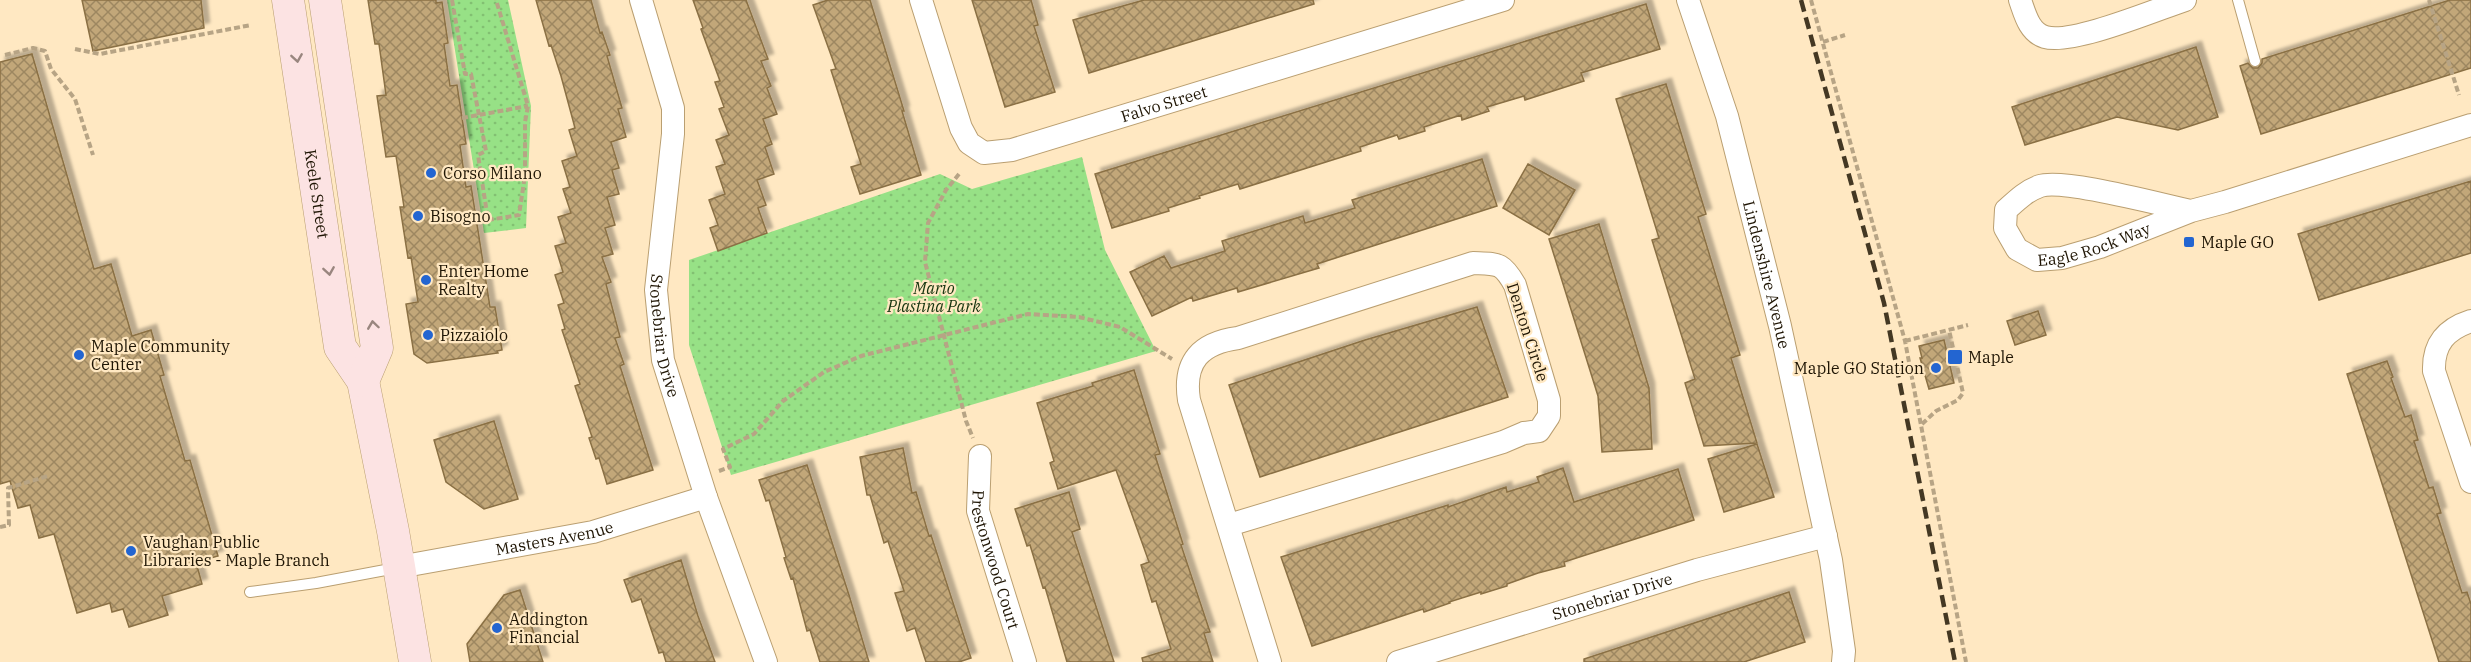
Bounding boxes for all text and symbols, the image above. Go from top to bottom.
one-way arrow [290,53,302,62]
street label: Falvo Street [1118,81,1210,126]
street label: Keele Street [300,148,334,240]
place label: Corso Milano [443,163,542,183]
marker: Corso Milano [424,166,438,180]
street label: Lindenshire Avenue [1739,199,1795,351]
place label: Bisogno [430,206,491,226]
marker: Bisogno [411,209,425,223]
street label: Eagle Rock Way [2037,218,2154,270]
place label: Maple GO [2201,232,2274,252]
marker: Maple GO [2182,235,2196,249]
place label: Enter Home Realty [438,261,529,299]
one-way arrow [323,267,335,276]
marker: Enter Home Realty [419,273,433,287]
street label: Stonebriar Drive [646,273,684,400]
park label: Mario Plastina Park [886,278,981,316]
street label: Denton Circle [1503,280,1553,384]
one-way arrow [368,320,380,330]
place label: Pizzaiolo [440,325,508,345]
marker: Pizzaiolo [421,328,435,342]
place label: Maple Community Center [91,336,230,374]
place label: Maple [1968,347,2014,367]
marker: Maple Community Center [72,348,86,362]
marker: Maple [1946,348,1964,366]
place label: Maple GO Station [1794,358,1924,378]
marker: Maple GO Station [1929,361,1943,375]
street label: Prestonwood Court [967,490,1024,632]
street label: Masters Avenue [494,516,616,559]
place label: Vaughan Public Libraries - Maple Branch [143,532,330,570]
marker: Vaughan Public Libraries - Maple Branch [124,544,138,558]
street label: Stonebriar Drive [1550,568,1675,624]
place label: Addington Financial [509,609,588,647]
marker: Addington Financial [490,621,504,635]

